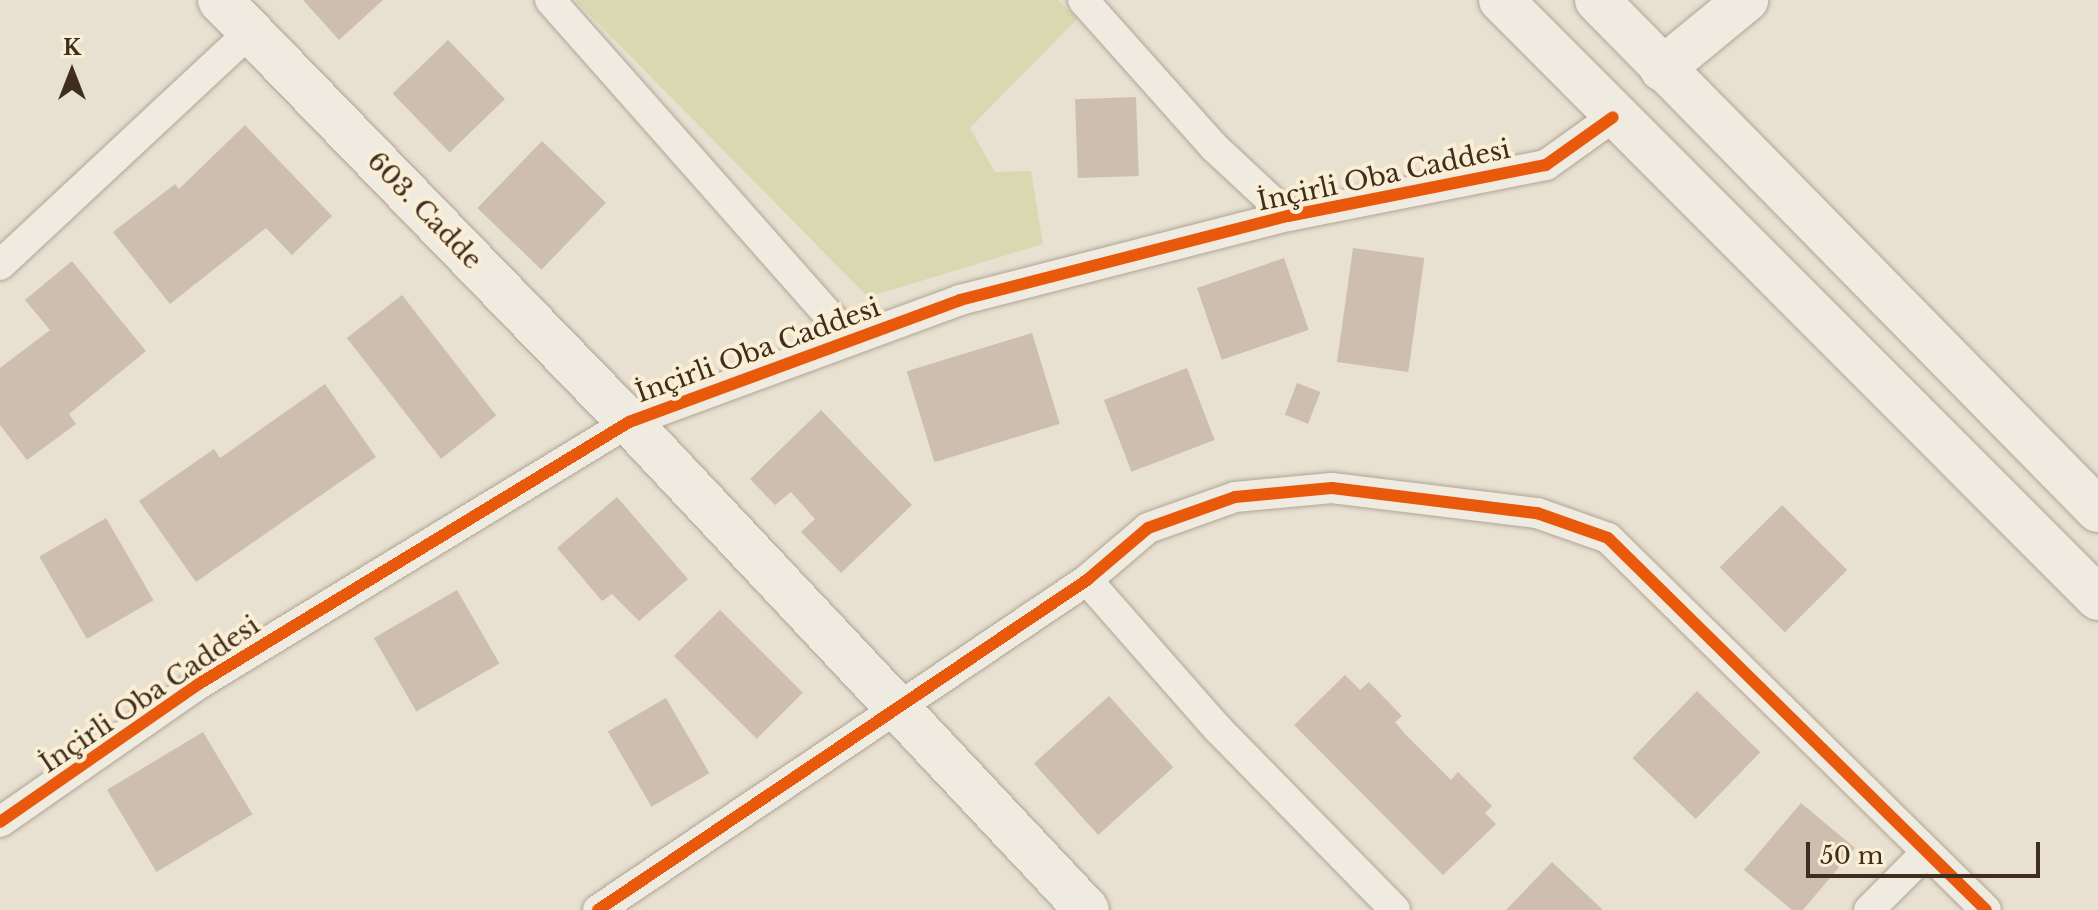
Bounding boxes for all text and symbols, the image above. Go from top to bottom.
north arrow [32,32,112,112]
text: K [63,34,81,61]
street label: İnçirli Oba Caddesi [1255,134,1513,218]
street label: 603. Cadde [360,146,488,276]
street label: İnçirli Oba Caddesi [631,292,885,410]
street label: İnçirli Oba Caddesi [34,610,266,780]
scale bar [1810,826,2044,876]
text: 50 m [1820,841,1883,870]

